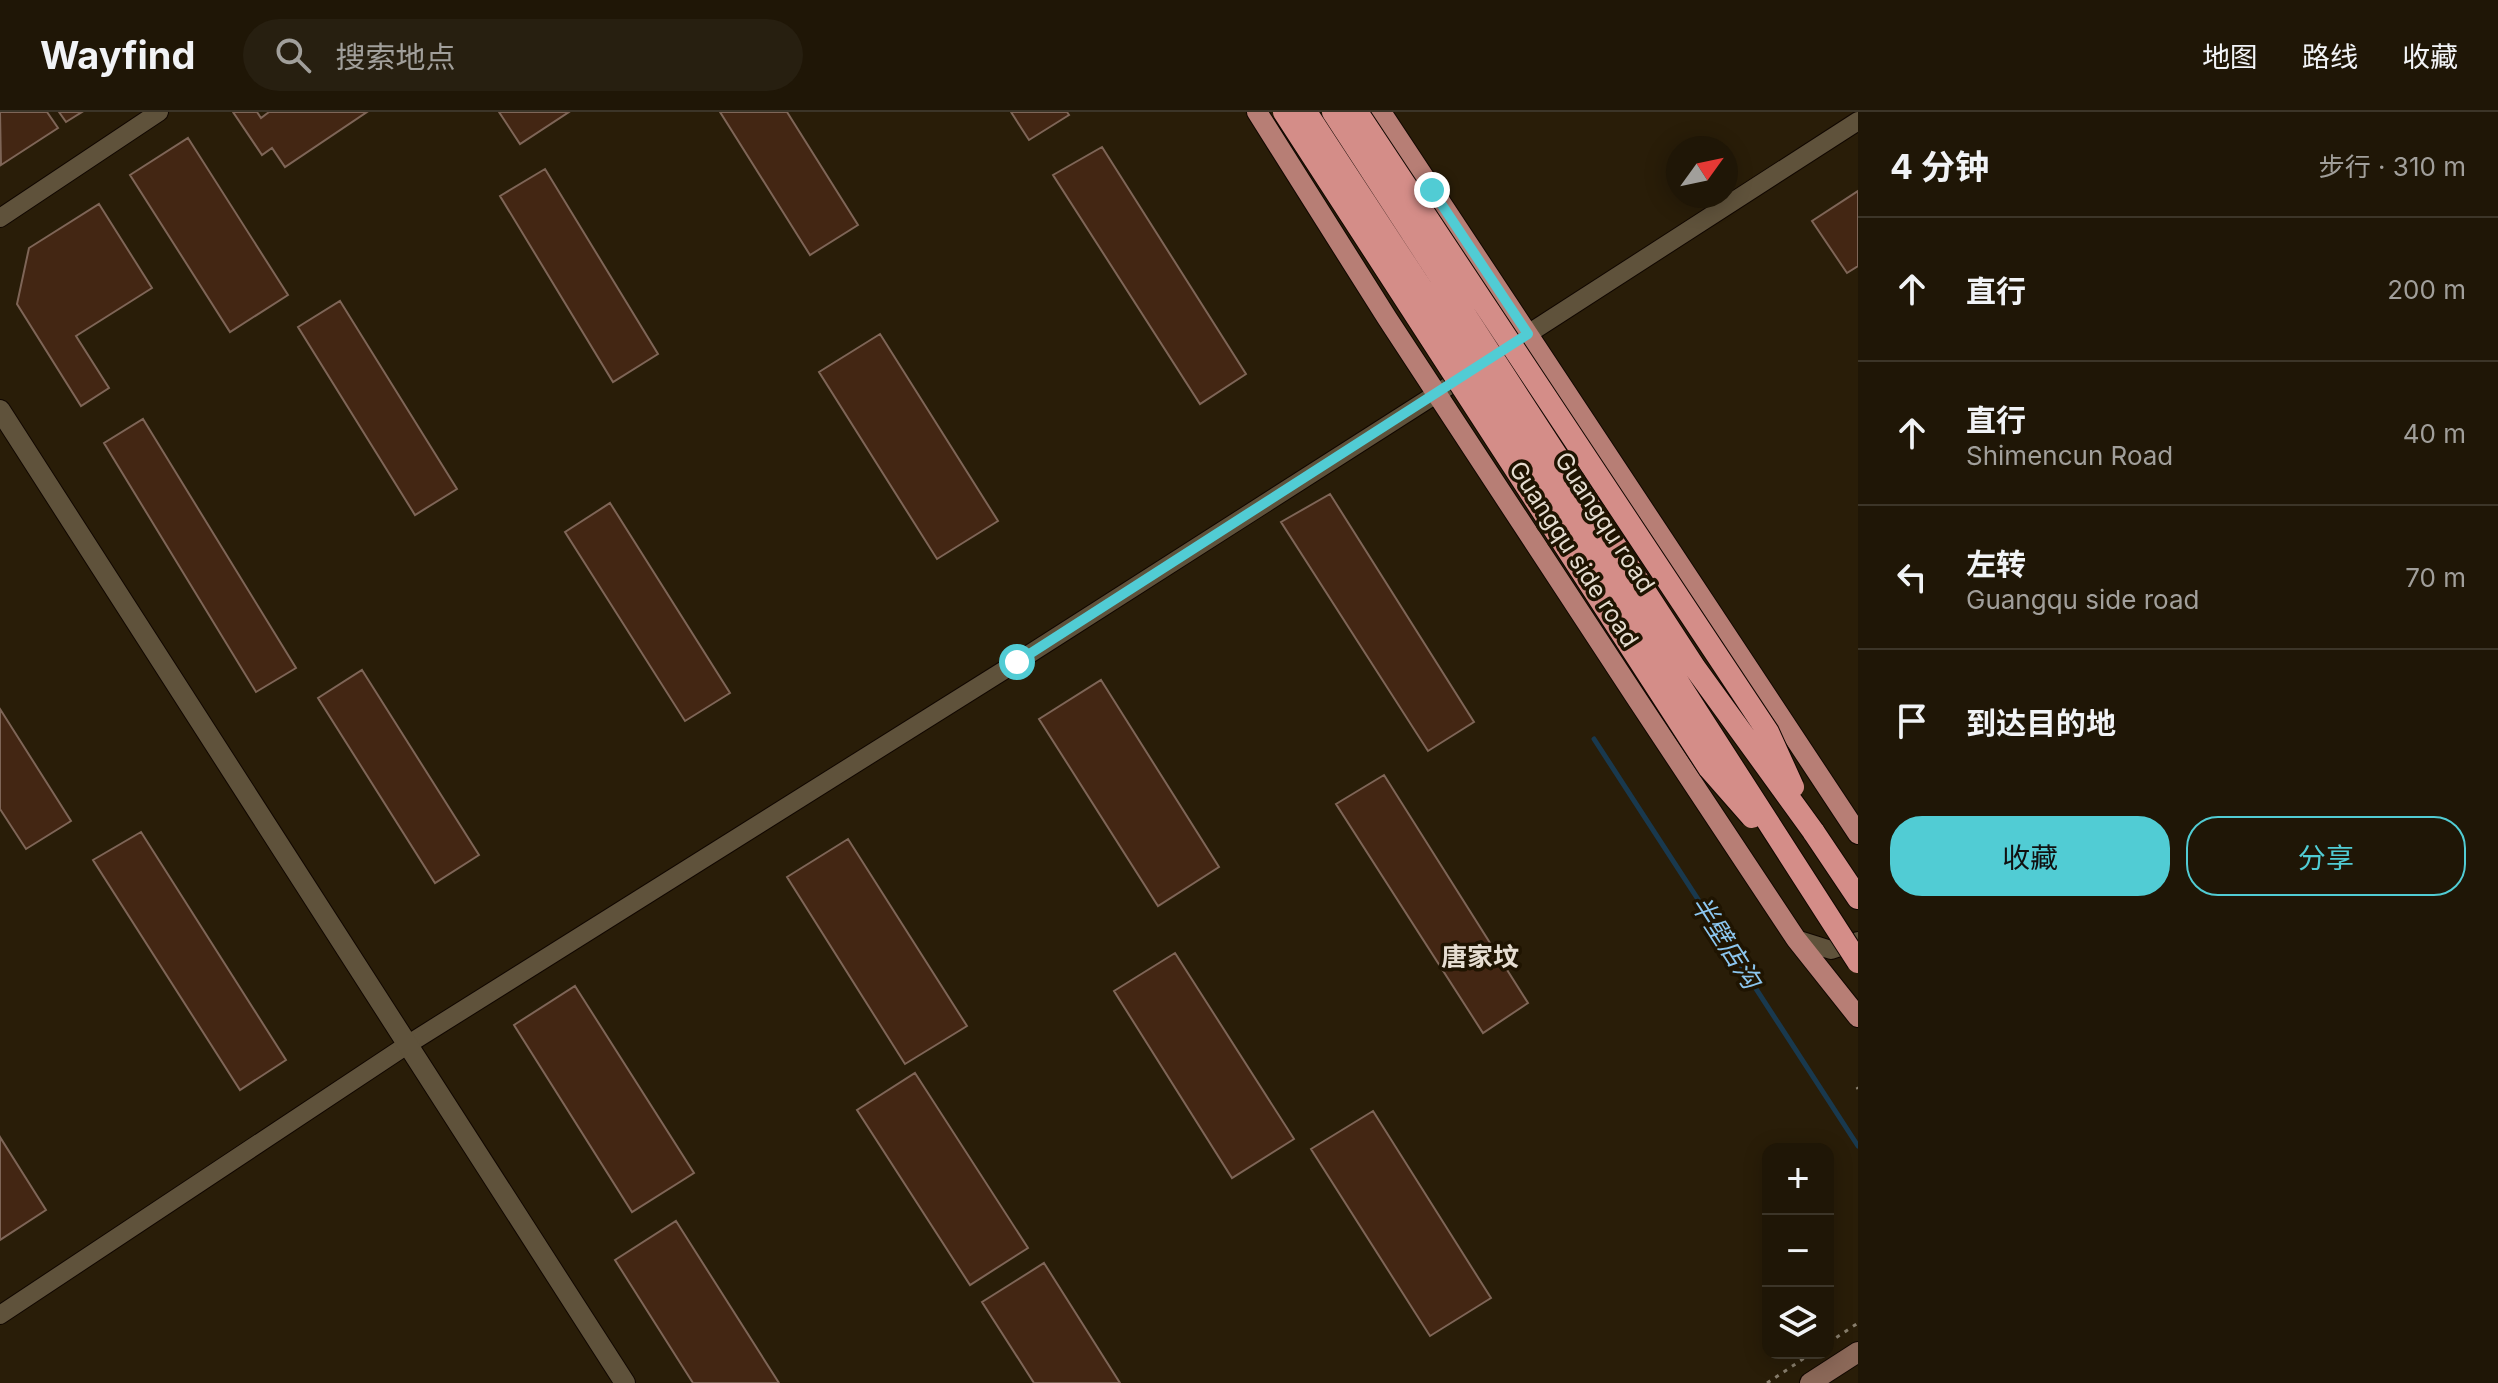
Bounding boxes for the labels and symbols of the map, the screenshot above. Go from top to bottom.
north arrow [1666,136,1738,208]
route end [1414,172,1450,208]
street label: Guangqu road [1549,446,1661,598]
street label: Guangqu side road [1503,456,1645,652]
route start [999,644,1035,680]
water label: 半壁店沟 [1685,890,1769,997]
district label: 唐家坟 [1441,941,1519,972]

